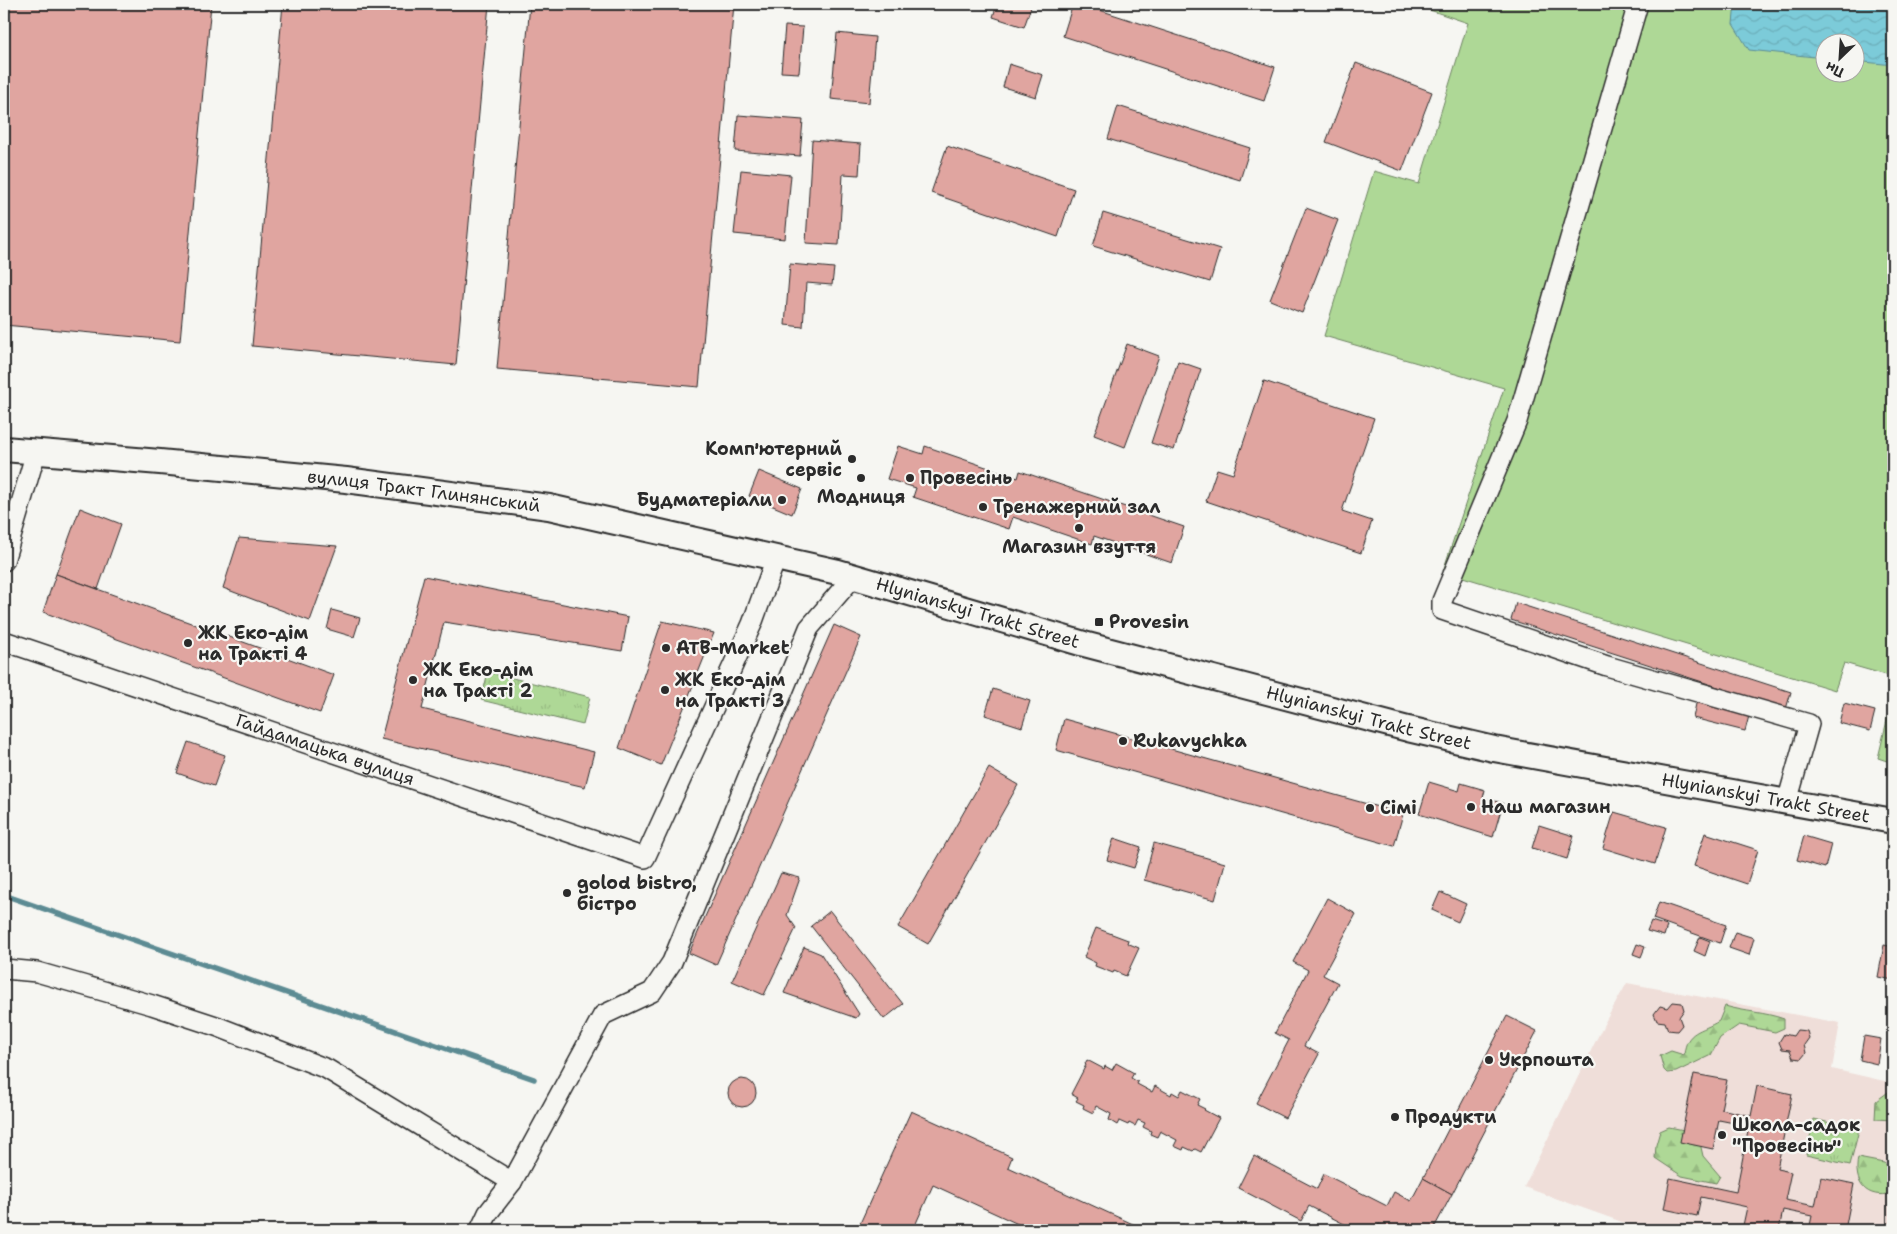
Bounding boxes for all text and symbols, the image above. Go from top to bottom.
north arrow [1814,32,1864,82]
text: Пн [1822,58,1847,82]
place label: Комп'ютерний сервіс [705,437,842,482]
marker: Комп'ютерний сервіс [846,453,858,465]
street label: вулиця Тракт Глинянський [306,464,542,518]
place label: Провесінь [920,466,1012,490]
marker: Модниця [855,472,867,484]
marker: Провесінь [904,472,916,484]
place label: Модниця [817,485,905,509]
place label: Будматеріали [637,488,773,512]
marker: Будматеріали [776,494,788,506]
place label: Тренажерний зал [993,495,1161,519]
marker: Тренажерний зал [977,501,989,513]
marker: Магазин взуття [1073,522,1085,534]
place label: Магазин взуття [1002,535,1156,559]
street label: Hlynianskyi Trakt Street [873,572,1082,654]
place label: Provesin [1109,610,1189,634]
marker: Provesin [1093,616,1105,628]
place label: ЖК Еко-дім на Тракті 4 [198,621,308,666]
place label: ATB-Market [676,636,790,660]
marker: ЖК Еко-дім на Тракті 4 [182,637,194,649]
marker: ATB-Market [660,642,672,654]
place label: ЖК Еко-дім на Тракті 2 [423,658,533,703]
place label: ЖК Еко-дім на Тракті 3 [675,668,785,713]
marker: ЖК Еко-дім на Тракті 2 [407,674,419,686]
street label: Hlynianskyi Trakt Street [1264,680,1474,755]
marker: ЖК Еко-дім на Тракті 3 [659,684,671,696]
street label: Гайдамацька вулиця [233,708,418,791]
place label: Rukavychka [1133,729,1247,753]
marker: Rukavychka [1117,735,1129,747]
street label: Hlynianskyi Trakt Street [1660,767,1872,829]
place label: Наш магазин [1481,795,1611,819]
place label: Сімі [1380,796,1417,820]
marker: Наш магазин [1465,801,1477,813]
marker: Сімі [1364,802,1376,814]
place label: golod bistro, бістро [577,871,697,916]
marker: golod bistro, бістро [561,887,573,899]
place label: Укрпошта [1499,1048,1594,1072]
marker: Укрпошта [1483,1054,1495,1066]
place label: Продукти [1405,1105,1497,1129]
marker: Продукти [1389,1111,1401,1123]
place label: Школа-садок "Провесінь" [1732,1113,1860,1158]
marker: Школа-садок "Провесінь" [1716,1129,1728,1141]

